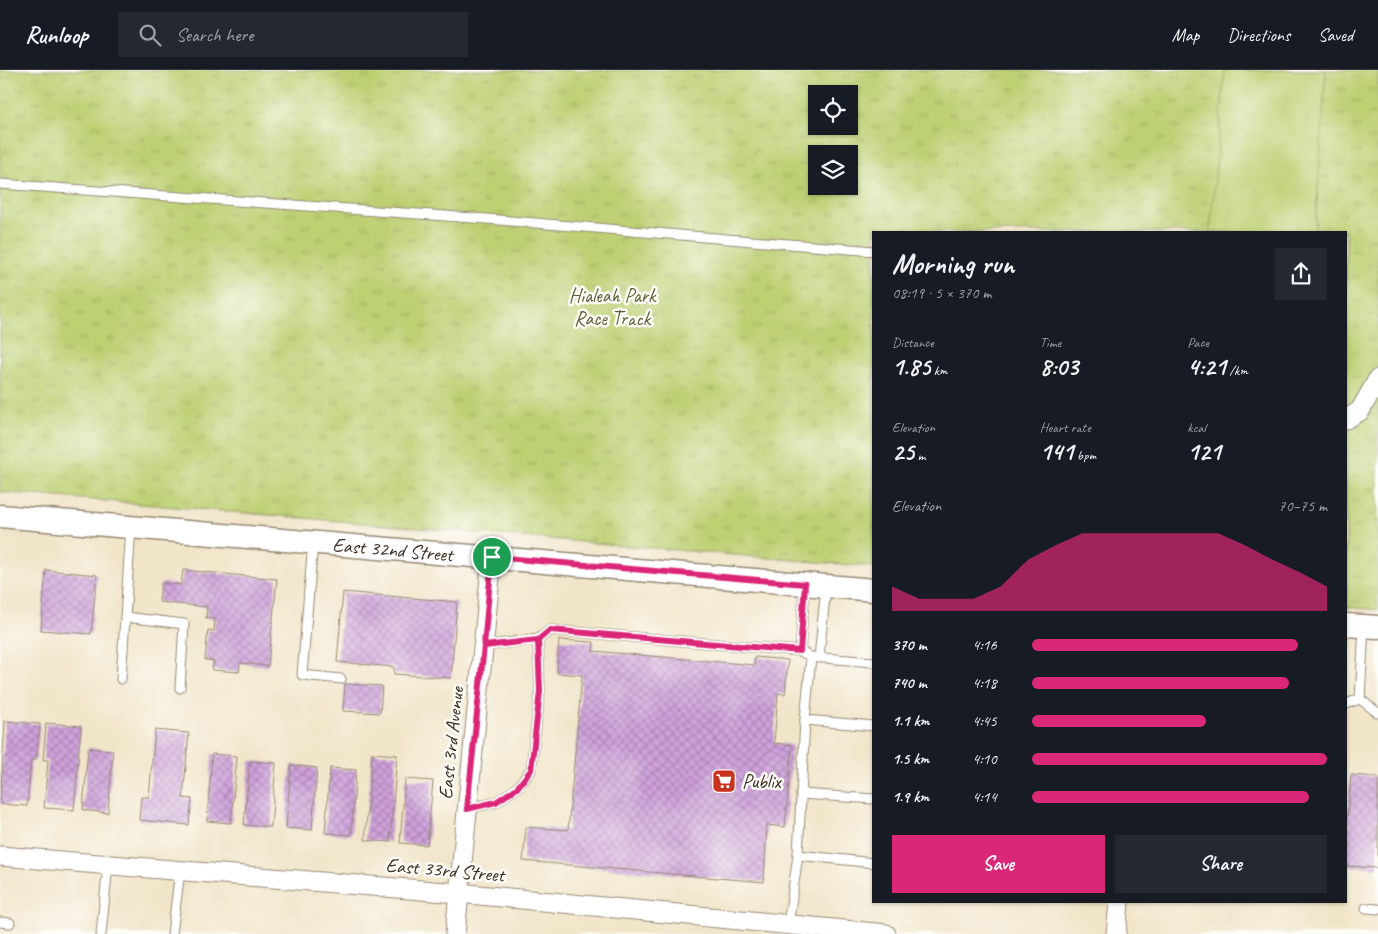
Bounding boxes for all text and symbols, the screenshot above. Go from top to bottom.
search box [118,12,468,57]
text: Runloop [25,20,88,50]
icon: search [136,21,164,49]
text: Search here [176,23,253,47]
text: Map [1172,24,1199,46]
text: Directions [1227,24,1290,46]
text: Saved [1318,24,1353,46]
map controls [808,85,858,195]
button: locate [808,85,858,135]
button: layers [808,145,858,195]
text: Morning run [892,246,1014,281]
button: share [1275,248,1327,300]
park label: Hialeah Park Race Track [569,283,657,331]
text: 08:19 · 5 × 370 m [892,283,991,303]
text: Distance [892,334,934,351]
text: Time [1040,334,1061,351]
text: Pace [1187,334,1209,351]
text: 1.85 [892,351,930,383]
text: 8:03 [1040,351,1078,383]
text: 4:21 [1187,351,1226,383]
text: km [930,362,947,379]
text: /km [1226,362,1248,379]
text: Elevation [892,419,935,436]
text: Heart rate [1040,419,1091,436]
text: kcal [1187,419,1206,436]
text: 25 [892,436,914,468]
text: 141 [1040,436,1073,468]
text: 121 [1187,436,1221,468]
text: m [914,447,925,464]
text: bpm [1073,447,1096,464]
text: Elevation [892,496,941,516]
text: 70–75 m [1278,496,1327,516]
street label: East 32nd Street [331,532,456,567]
pin [471,536,513,578]
icon: arrive [478,543,506,571]
text: 370 m [892,635,927,655]
text: 4:16 [972,635,997,655]
text: 740 m [892,673,927,693]
text: 4:18 [972,673,997,693]
street label: East 3rd Avenue [433,684,469,800]
text: 1.1 km [892,711,929,731]
text: 4:45 [972,711,997,731]
text: 1.5 km [892,749,929,769]
text: 4:10 [972,749,997,769]
supermarket icon: Publix [711,768,737,794]
place label: Publix [742,769,783,794]
text: 1.9 km [892,787,929,807]
text: 4:14 [972,787,997,807]
button: Save [892,835,1105,893]
button: Share [1115,835,1327,893]
street label: East 33rd Street [385,852,508,888]

